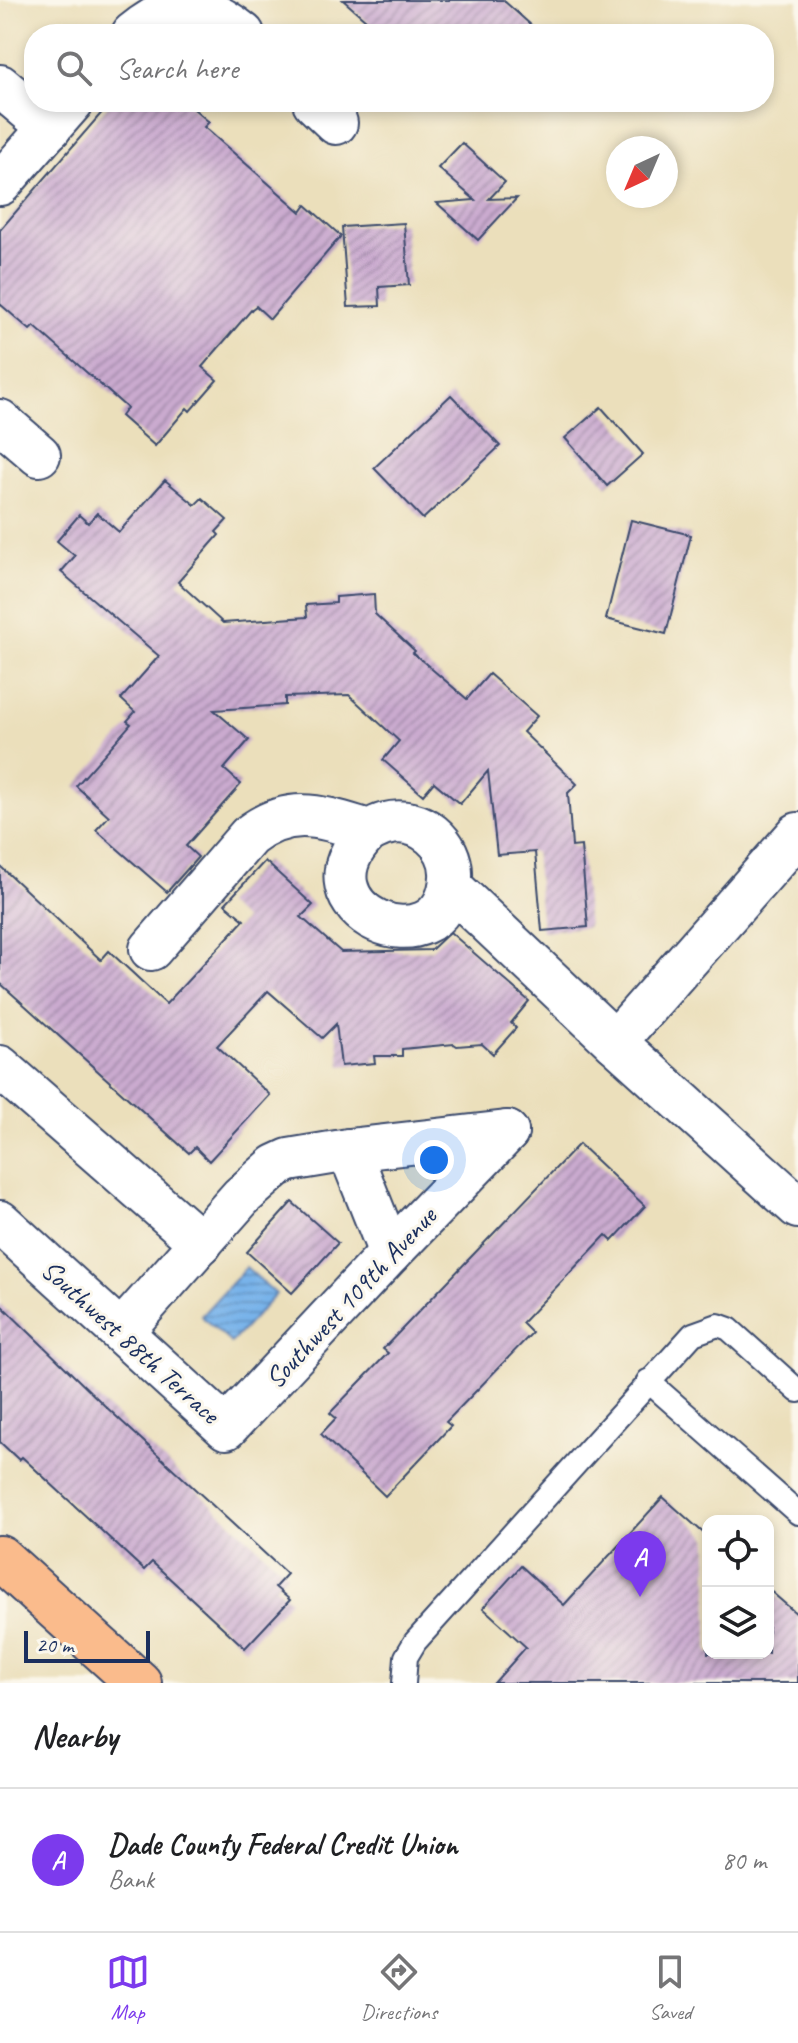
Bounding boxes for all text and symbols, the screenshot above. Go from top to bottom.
search box [24,24,774,112]
icon: search [52,46,96,90]
text: Search here [116,49,238,87]
north arrow [606,136,678,208]
your location [414,1140,454,1180]
street label: Southwest 109th Avenue [257,1198,445,1395]
street label: Southwest 88th Terrace [34,1252,229,1432]
map controls [702,1515,774,1659]
button: locate [702,1515,774,1587]
pin: A [614,1531,666,1597]
button: layers [702,1587,774,1659]
scale bar [24,1627,150,1663]
text: 20 m [36,1631,73,1659]
text: Nearby [32,1714,118,1757]
text: Dade County Federal Credit Union [108,1825,457,1863]
text: A [51,1844,65,1877]
text: 80 m [722,1844,766,1877]
text: Bank [108,1863,154,1896]
tab: Map [106,1950,150,2026]
tab: Directions [361,1950,437,2026]
tab: Saved [648,1950,692,2026]

